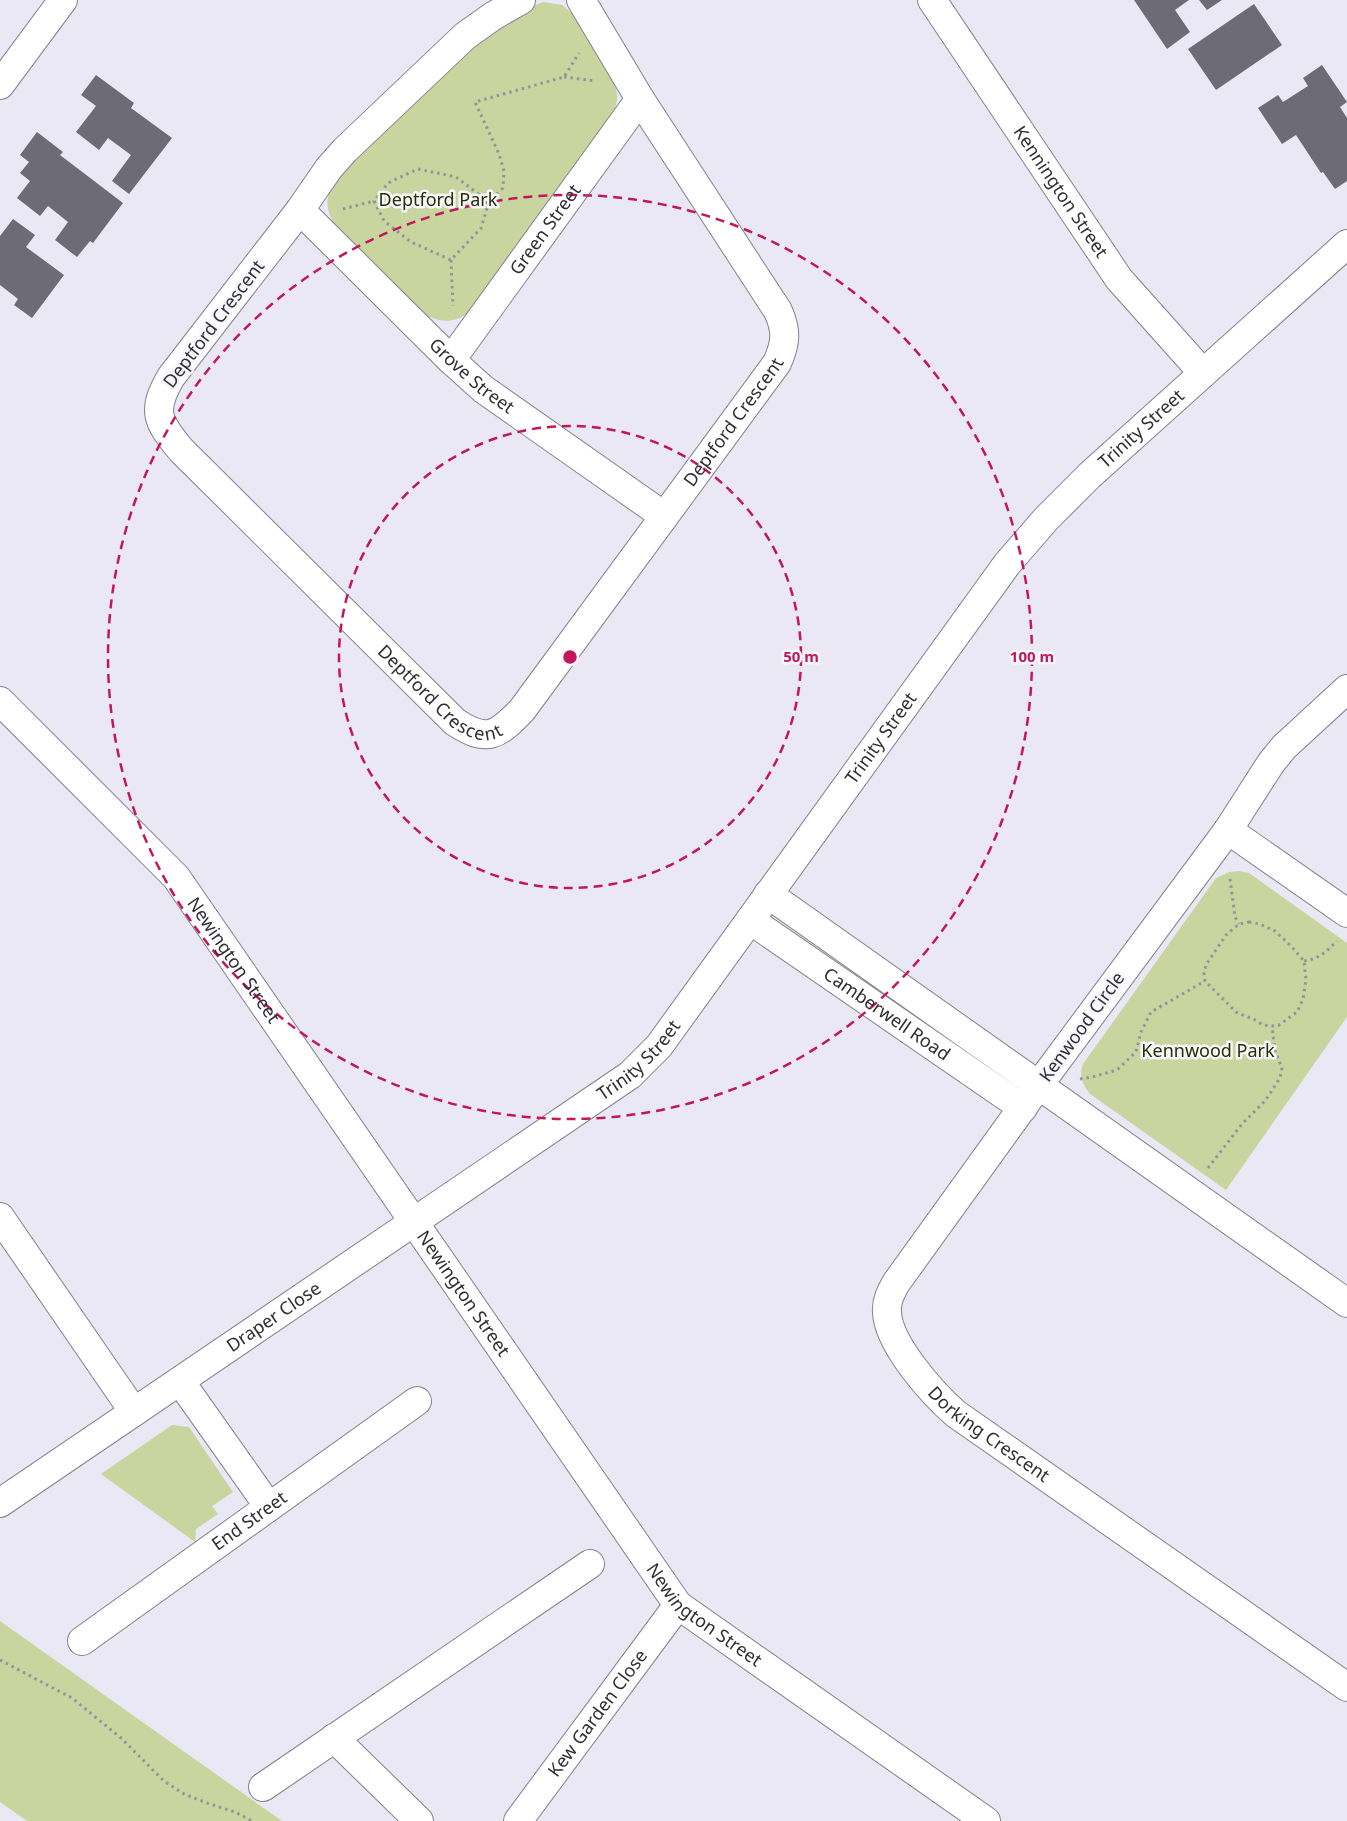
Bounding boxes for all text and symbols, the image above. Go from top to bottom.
street label: Kennington Street [1009,121,1115,262]
street label: Green Street [504,178,586,279]
park label: Deptford Park [379,187,498,211]
street label: Deptford Crescent [157,254,270,392]
street label: Grove Street [425,332,520,419]
street label: Deptford Crescent [677,354,789,491]
street label: Trinity Street [1093,383,1189,473]
street label: Deptford Crescent [373,639,507,746]
text: 50 m [783,646,819,666]
text: 100 m [1010,646,1054,666]
centre of rings [561,648,579,666]
street label: Trinity Street [839,687,922,789]
street label: Newington Street [182,892,286,1028]
street label: Camberwell Road [819,961,955,1065]
street label: Kenwood Circle [1033,967,1129,1086]
street label: Trinity Street [592,1014,685,1105]
park label: Kennwood Park [1141,1038,1275,1062]
street label: Newington Street [412,1225,516,1361]
street label: Draper Close [221,1276,325,1357]
street label: Dorking Crescent [923,1381,1055,1487]
street label: End Street [206,1485,292,1555]
street label: Newington Street [642,1558,768,1672]
street label: Kew Garden Close [542,1644,652,1781]

